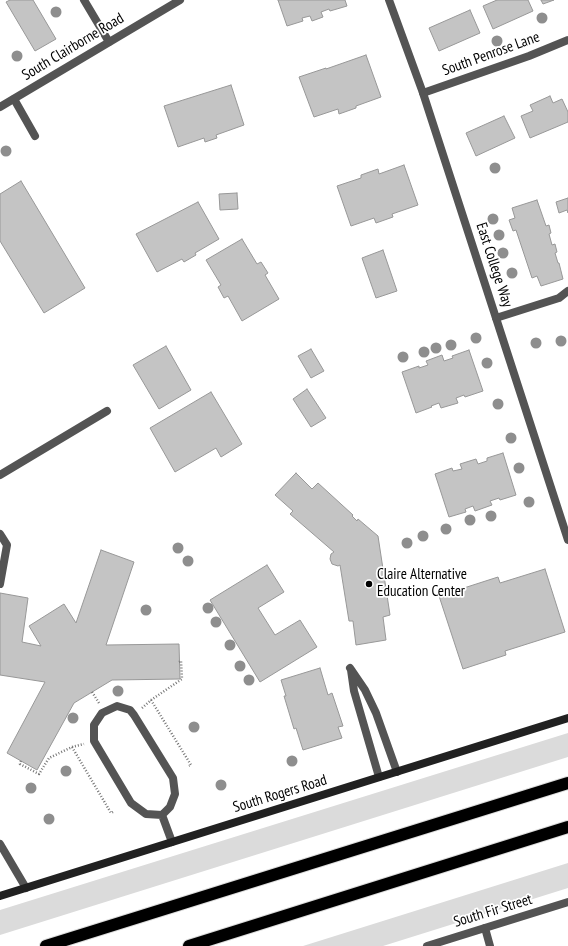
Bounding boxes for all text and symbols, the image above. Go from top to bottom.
street label: South Clairborne Road [19,9,127,85]
street label: South Penrose Lane [440,28,542,80]
street label: East College Way [472,220,516,310]
place label: Claire Alternative Education Center [377,566,467,601]
marker: Claire Alternative Education Center [364,579,374,589]
street label: South Rogers Road [231,771,329,817]
street label: South Fir Street [452,891,534,931]

